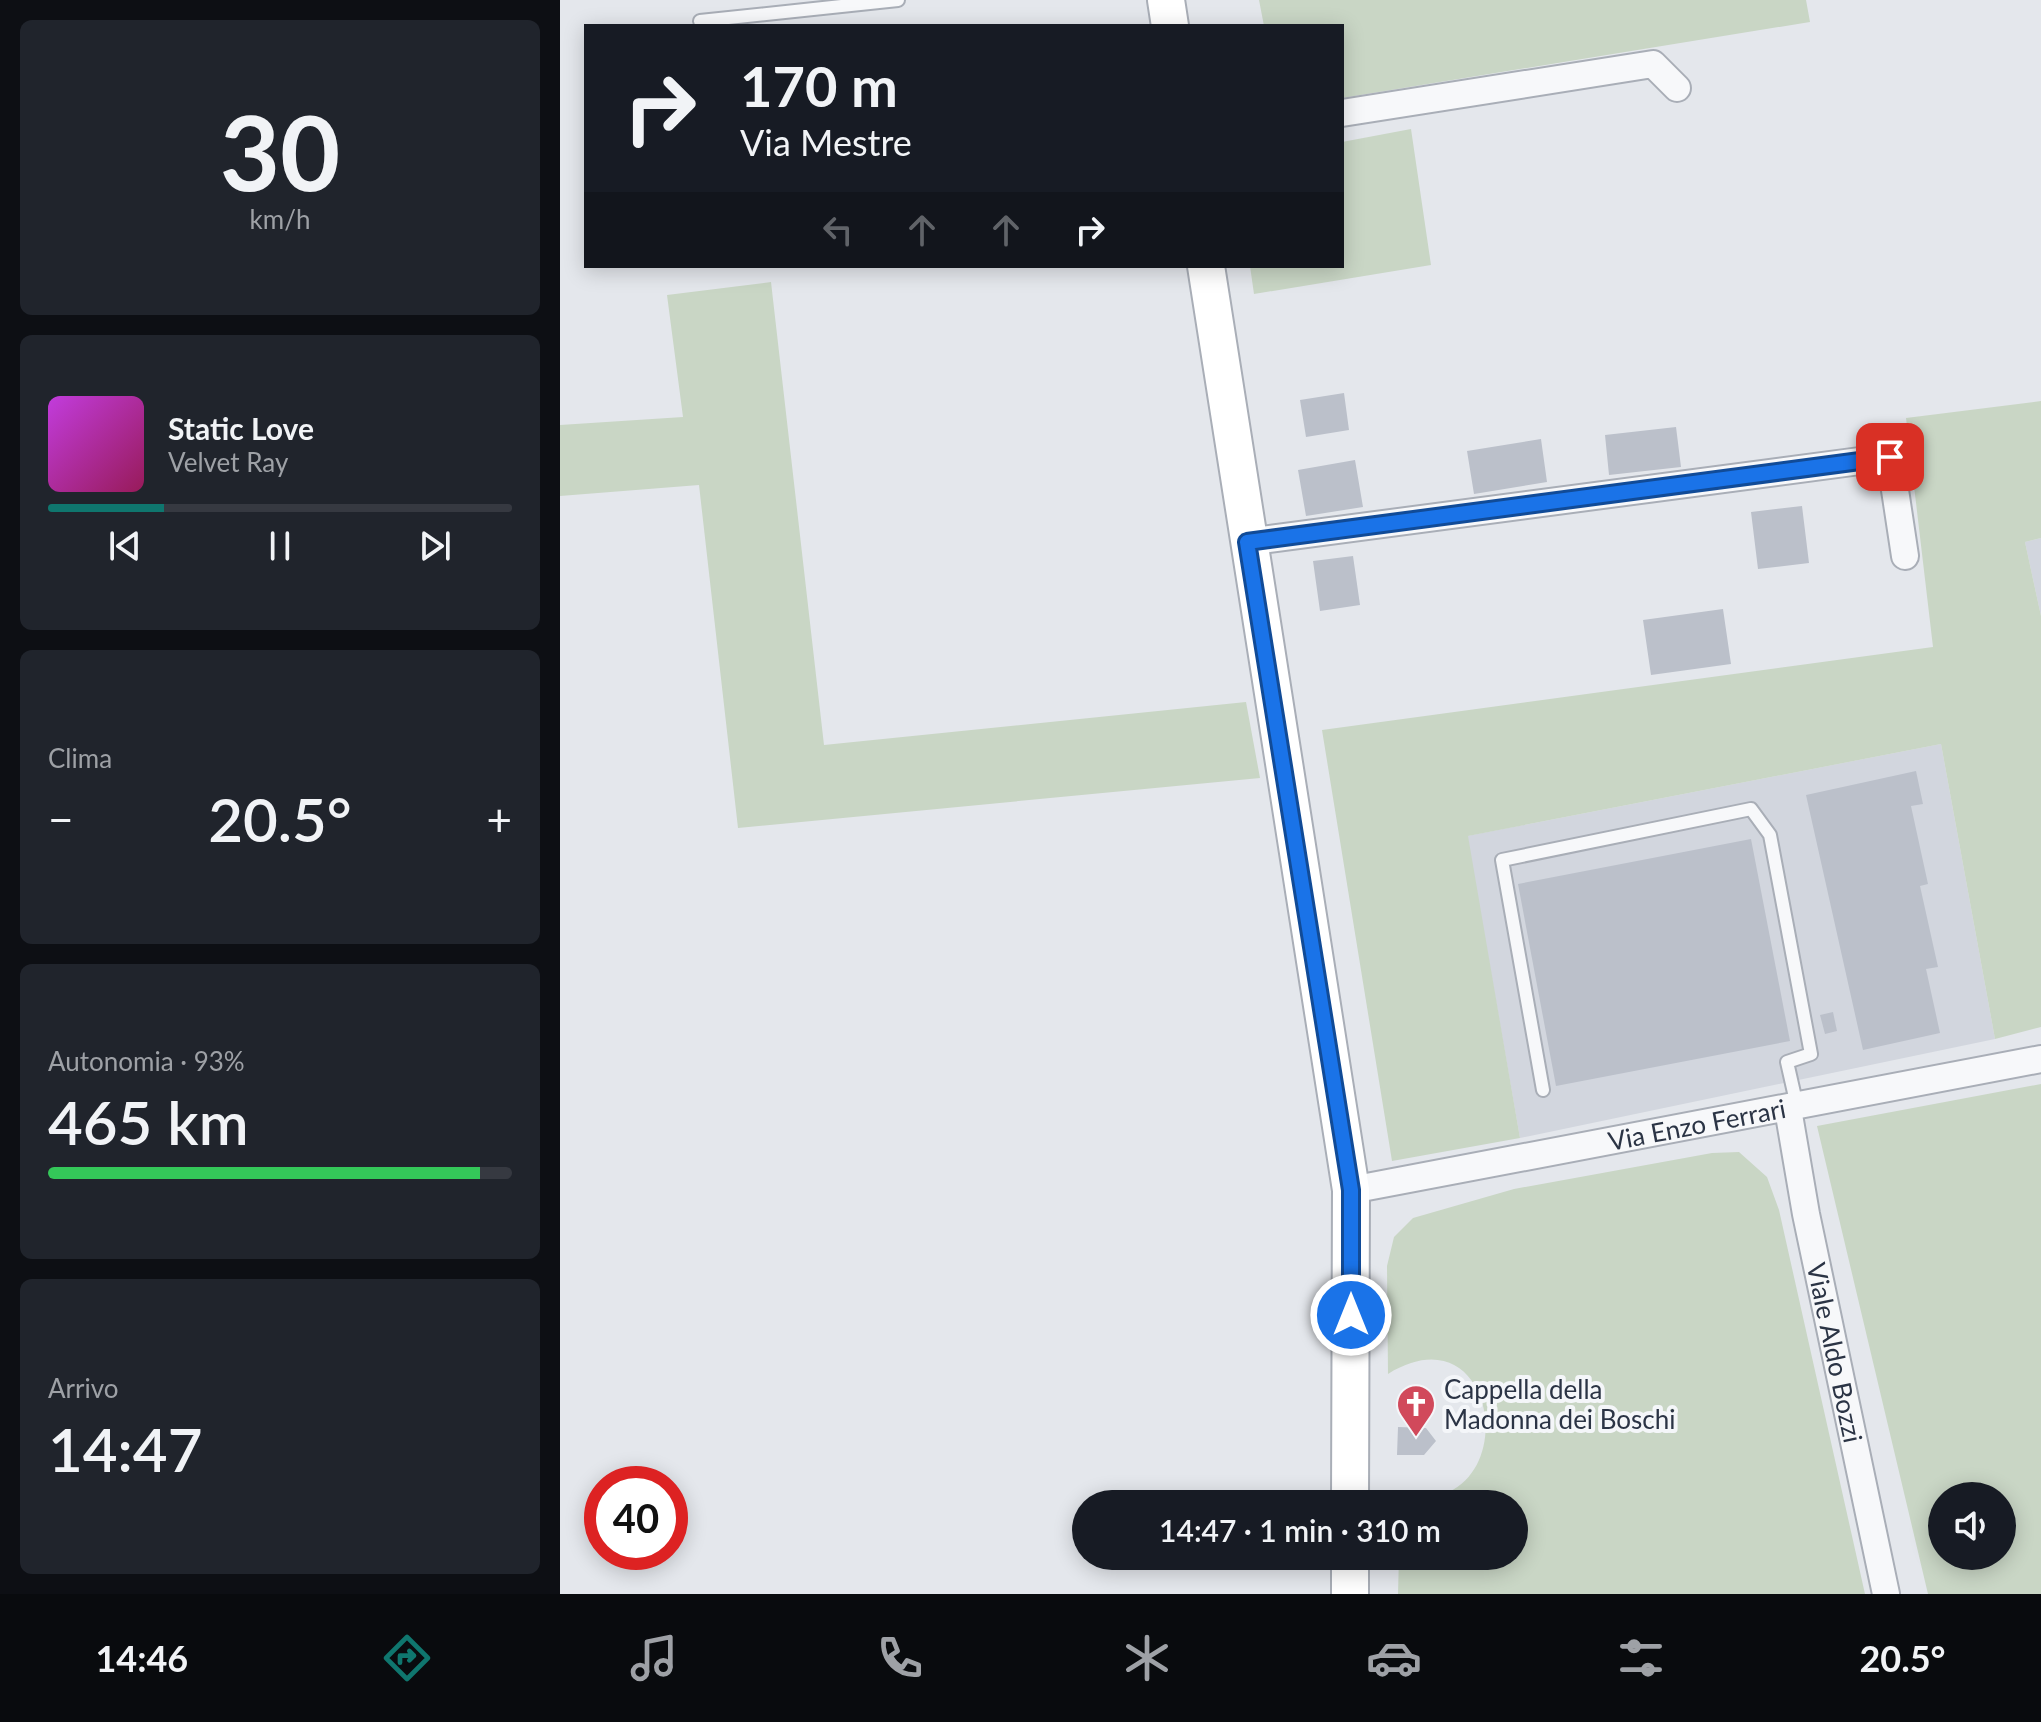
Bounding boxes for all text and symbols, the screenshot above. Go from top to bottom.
text: 170 m [740,52,898,119]
icon: right [608,56,712,160]
text: 30 [220,88,340,213]
text: Via Mestre [740,120,912,164]
text: km/h [250,203,310,235]
icon: left [816,208,860,252]
icon: ahead [900,208,944,252]
icon: ahead [984,208,1028,252]
icon: right [1068,208,1112,252]
text: Static Love [168,410,314,446]
pin [1856,423,1924,491]
icon: arrive [1868,435,1912,479]
text: Velvet Ray [168,446,288,478]
icon: previous [103,524,147,568]
icon: pause [258,524,302,568]
icon: next [413,524,457,568]
text: Clima [48,742,112,774]
text: 20.5° [208,783,352,855]
text: − [48,793,74,845]
text: + [486,793,512,845]
text: Autonomia · 93% [48,1045,245,1077]
text: 465 km [48,1086,249,1158]
street label: Via Enzo Ferrari [1605,1092,1788,1157]
street label: Viale Aldo Bozzi [1801,1260,1870,1445]
position arrow [1309,1273,1393,1357]
text: Arrivo [48,1372,119,1404]
place label: Cappella della Madonna dei Boschi [1444,1373,1676,1435]
church icon: Cappella della Madonna dei Boschi [1395,1383,1437,1438]
text: 14:47 [48,1413,202,1485]
speed limit sign: 40 [584,1466,688,1570]
map controls [1928,1482,2016,1570]
button: sound [1928,1482,2016,1570]
text: 14:47 · 1 min · 310 m [1159,1512,1441,1548]
icon: directions [379,1630,435,1686]
icon: music [626,1630,682,1686]
icon: phone [872,1630,928,1686]
icon: climate [1119,1630,1175,1686]
icon: car [1366,1630,1422,1686]
icon: filters [1613,1630,1669,1686]
text: 14:46 [95,1636,188,1680]
text: 20.5° [1859,1636,1946,1680]

